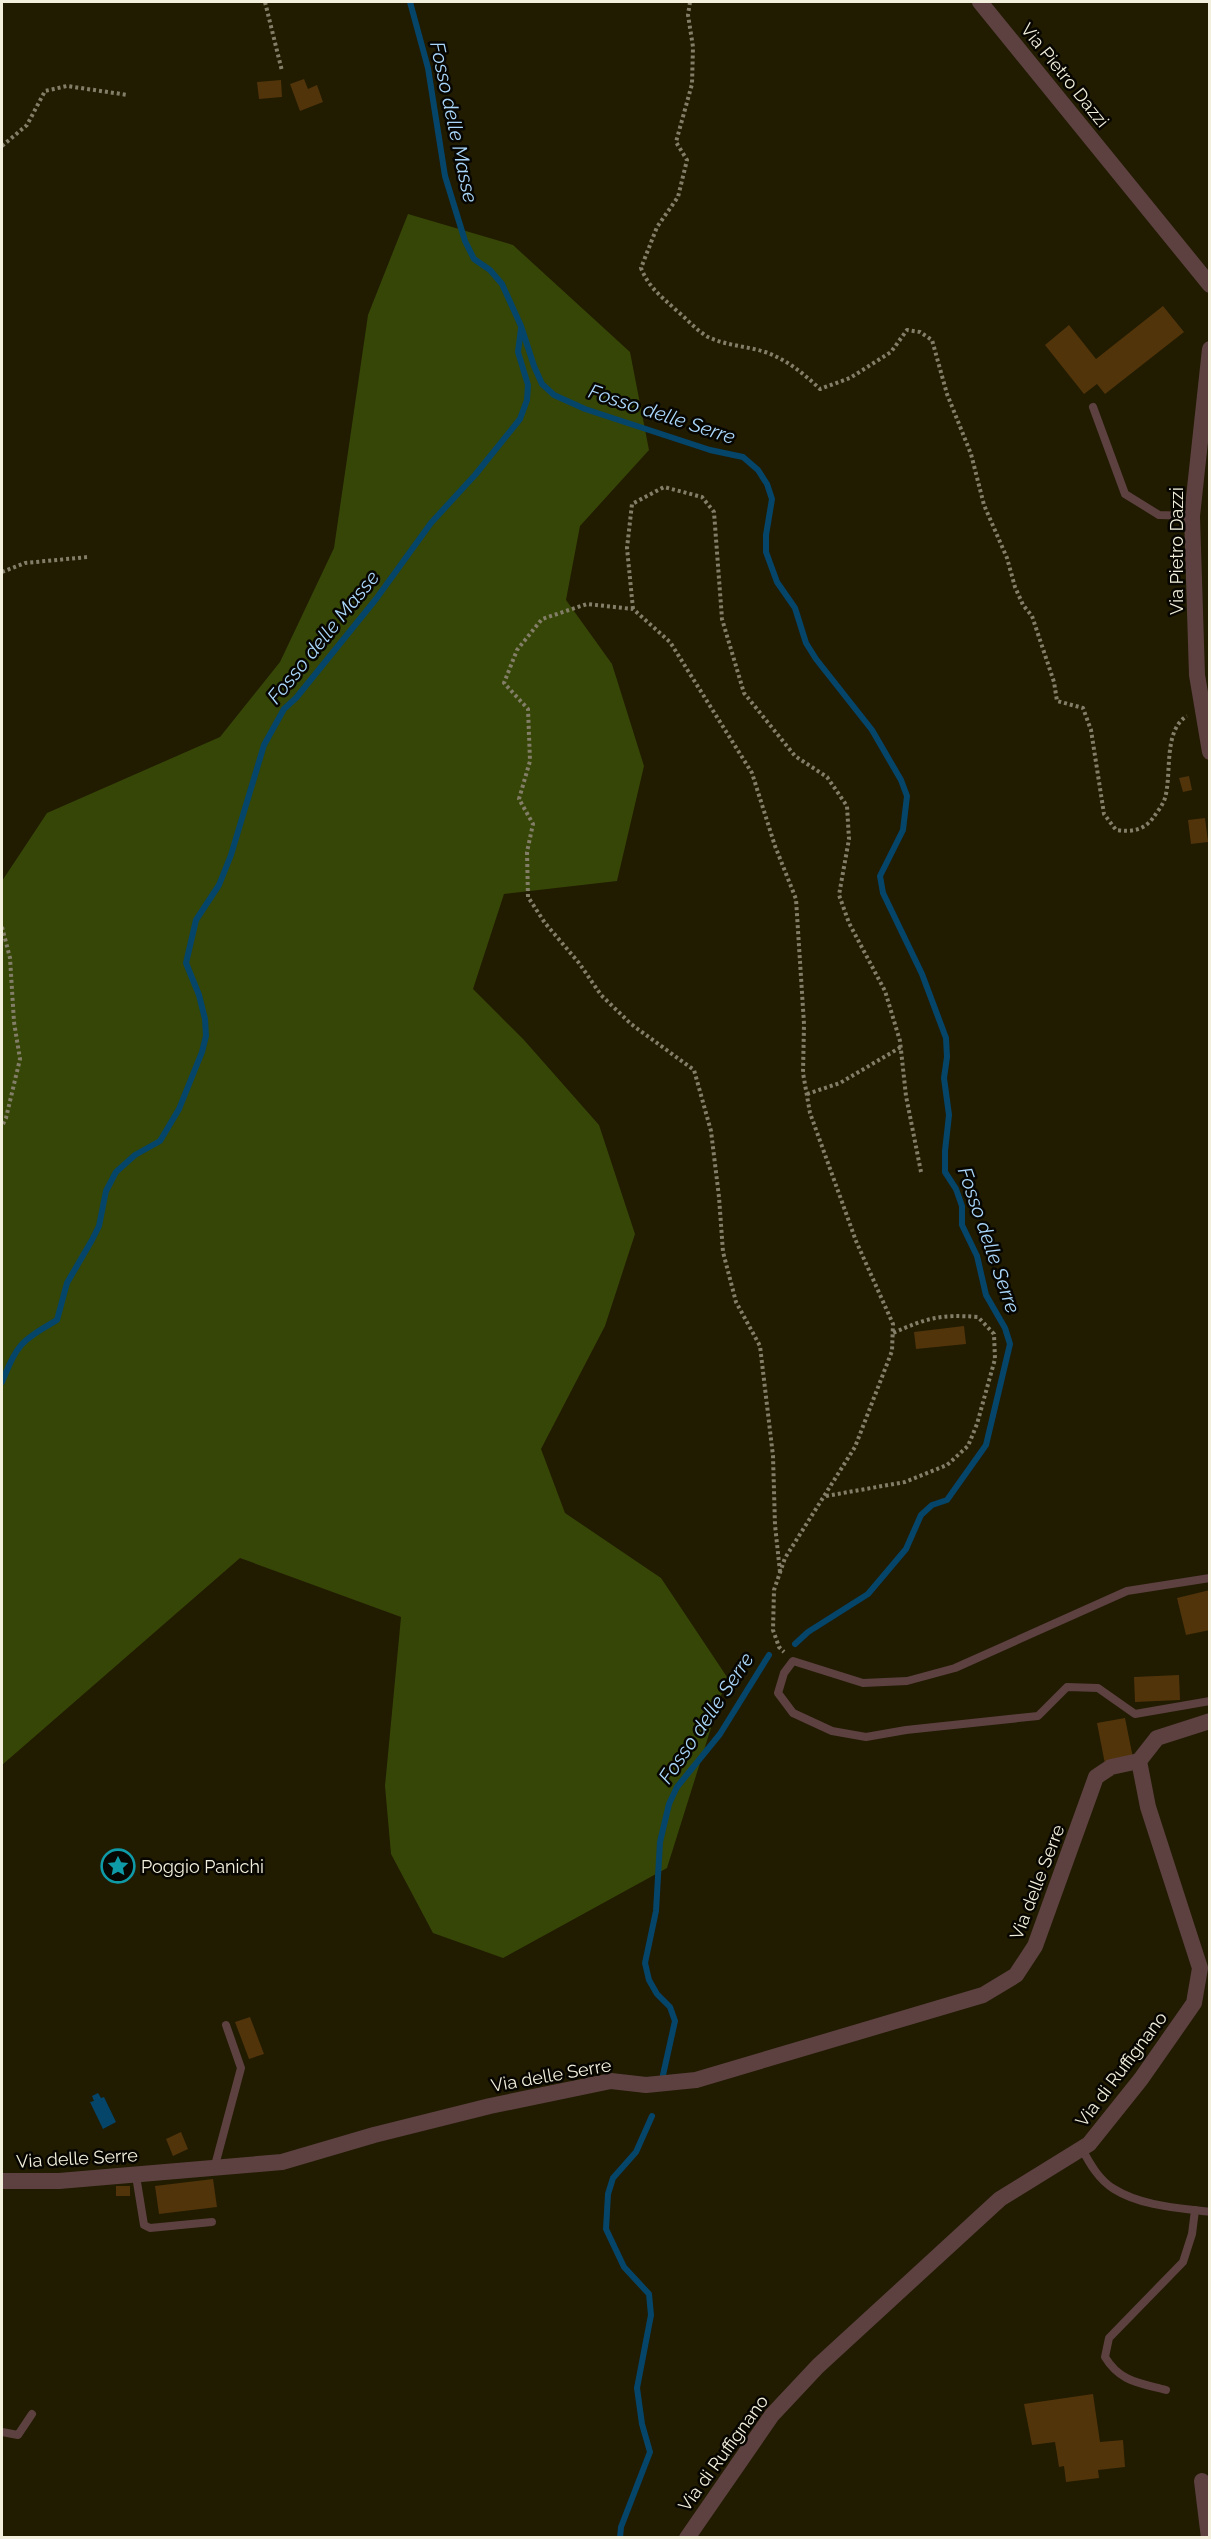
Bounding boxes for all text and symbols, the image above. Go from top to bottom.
street label: Via Pietro Dazzi [1017,19,1113,131]
water label: Fosso delle Masse [425,39,483,205]
water label: Fosso delle Serre [586,379,739,449]
street label: Via Pietro Dazzi [1166,487,1187,615]
water label: Fosso delle Masse [262,565,384,708]
water label: Fosso delle Serre [953,1164,1025,1316]
water label: Fosso delle Serre [653,1648,759,1788]
street label: Via delle Serre [1005,1821,1069,1943]
place icon: Poggio Panichi [100,1848,136,1884]
place label: Poggio Panichi [141,1856,264,1877]
street label: Via di Ruffignano [1071,2007,1171,2131]
street label: Via delle Serre [489,2054,613,2096]
street label: Via delle Serre [16,2144,139,2172]
street label: Via di Ruffignano [674,2391,772,2515]

